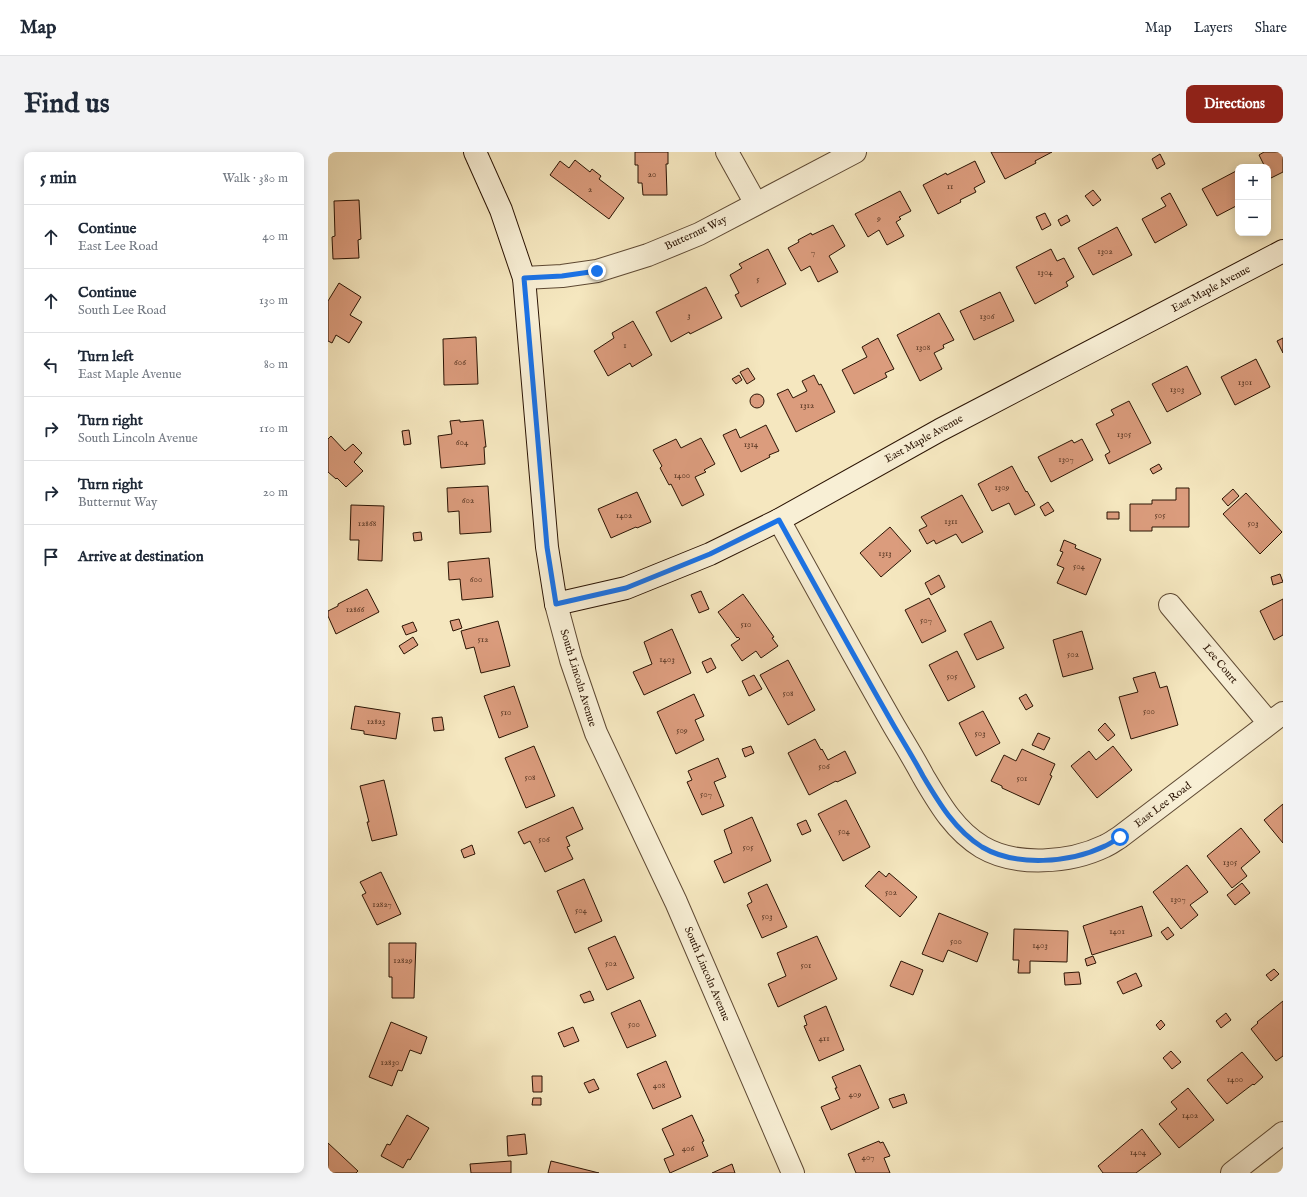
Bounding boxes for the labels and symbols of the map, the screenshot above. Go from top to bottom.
house number: 20 [648,169,656,180]
house number: 11 [947,181,953,192]
house number: 2 [588,184,592,195]
street label: Butternut Way [663,212,730,254]
house number: 9 [876,213,881,224]
house number: 1302 [1097,246,1113,257]
house number: 7 [811,247,815,258]
route end [588,262,606,280]
street label: East Maple Avenue [1169,262,1253,316]
house number: 1304 [1037,267,1053,278]
house number: 5 [756,274,760,285]
house number: 3 [687,310,691,321]
house number: 1306 [980,311,995,322]
house number: 1 [623,340,627,351]
house number: 1308 [916,342,931,353]
house number: 606 [454,357,466,368]
house number: 1301 [1238,377,1252,388]
house number: 1303 [1170,384,1184,395]
house number: 1312 [800,400,814,411]
street label: East Maple Avenue [882,412,966,466]
house number: 1305 [1117,429,1132,440]
house number: 604 [456,437,469,448]
house number: 1314 [744,439,759,450]
house number: 1307 [1058,454,1074,465]
house number: 1400 [674,470,690,481]
house number: 1309 [994,482,1010,493]
house number: 602 [462,495,474,506]
house number: 1402 [616,510,632,521]
house number: 505 [1155,510,1166,521]
house number: 1311 [944,516,958,527]
house number: 12868 [358,518,377,529]
house number: 503 [1247,518,1259,529]
house number: 1313 [878,548,892,559]
house number: 504 [1073,561,1086,572]
house number: 600 [470,574,482,585]
house number: 12866 [346,604,365,615]
house number: 507 [920,615,932,626]
house number: 510 [741,619,752,630]
street label: South Lincoln Avenue [556,627,600,729]
house number: 512 [478,634,488,645]
street label: Lee Court [1199,641,1241,687]
house number: 502 [1067,649,1079,660]
house number: 1403 [659,654,675,665]
house number: 505 [947,671,958,682]
house number: 508 [782,688,794,699]
house number: 500 [1143,706,1155,717]
house number: 510 [501,707,512,718]
house number: 12823 [367,716,385,727]
house number: 509 [676,725,688,736]
house number: 503 [974,728,986,739]
house number: 506 [818,761,830,772]
house number: 508 [524,772,536,783]
house number: 501 [1017,773,1027,784]
street label: East Lee Road [1132,779,1194,831]
house number: 507 [700,789,712,800]
house number: 504 [838,826,851,837]
route start [1111,828,1129,846]
house number: 506 [538,834,550,845]
house number: 505 [743,842,754,853]
house number: 1305 [1223,857,1238,868]
house number: 502 [885,887,897,898]
house number: 1307 [1170,894,1186,905]
house number: 12827 [372,899,392,910]
house number: 504 [575,905,588,916]
house number: 503 [761,911,773,922]
street label: South Lincoln Avenue [681,925,733,1023]
house number: 1401 [1109,926,1125,937]
house number: 500 [950,936,962,947]
house number: 1403 [1032,940,1048,951]
house number: 12829 [393,955,413,966]
house number: 502 [605,958,617,969]
house number: 501 [801,960,811,971]
house number: 500 [628,1019,640,1030]
house number: 411 [818,1033,830,1044]
house number: 12830 [381,1057,399,1068]
house number: 1400 [1227,1074,1243,1085]
house number: 408 [653,1080,666,1091]
house number: 409 [849,1089,861,1100]
house number: 1402 [1182,1110,1198,1121]
house number: 406 [682,1143,695,1154]
house number: 1404 [1130,1147,1147,1158]
house number: 407 [861,1152,875,1163]

